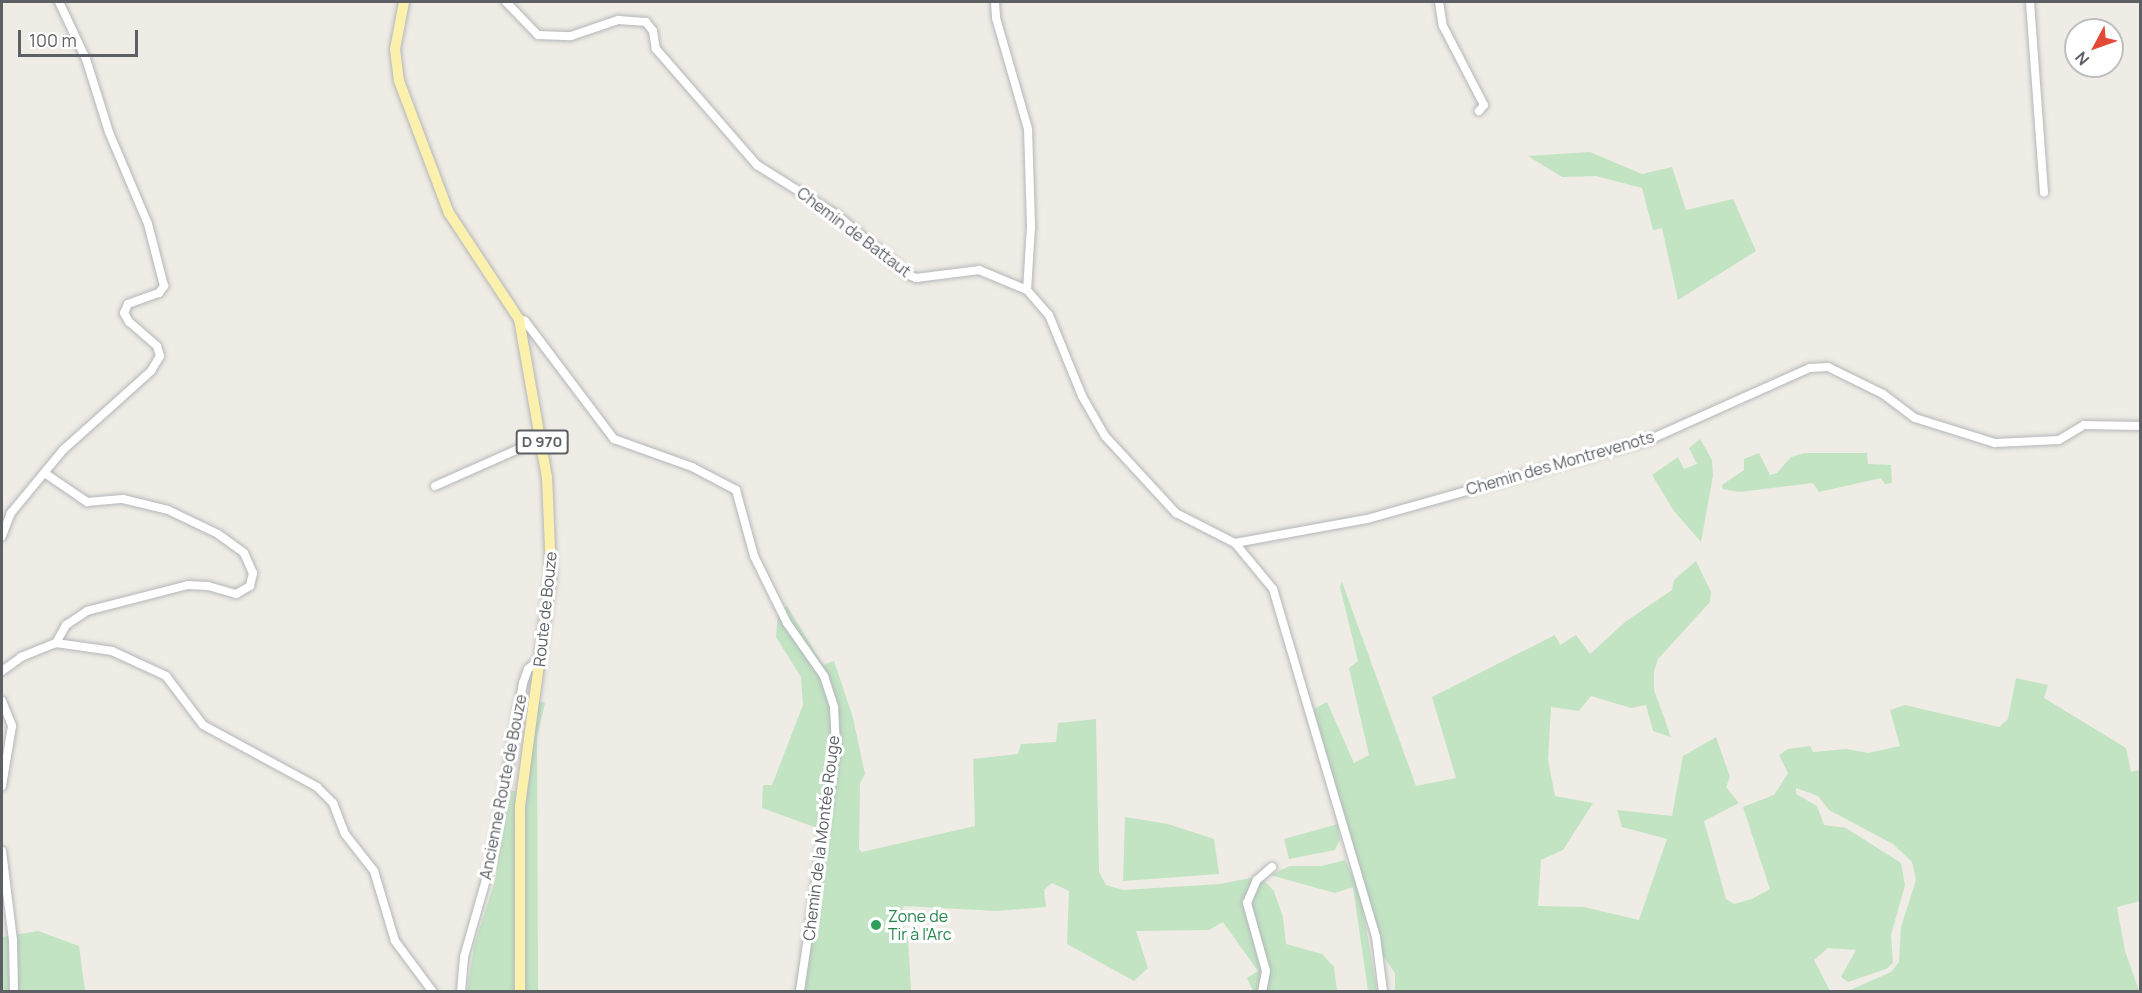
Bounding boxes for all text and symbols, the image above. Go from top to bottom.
scale bar [21,18,141,56]
north arrow [2064,18,2124,78]
text: 100 m [29,28,77,52]
text: N [2070,47,2094,70]
street label: Chemin de Battaut [793,183,915,281]
street label: Chemin des Montrevenots [1464,427,1656,499]
road number: D 970 [515,430,569,454]
street label: Route de Bouze [529,550,561,668]
street label: Ancienne Route de Bouze [476,693,530,881]
street label: Chemin de la Montée Rouge [799,734,843,942]
place label: Zone de Tir à l'Arc [888,906,952,944]
marker: Zone de Tir à l'Arc [869,918,883,932]

